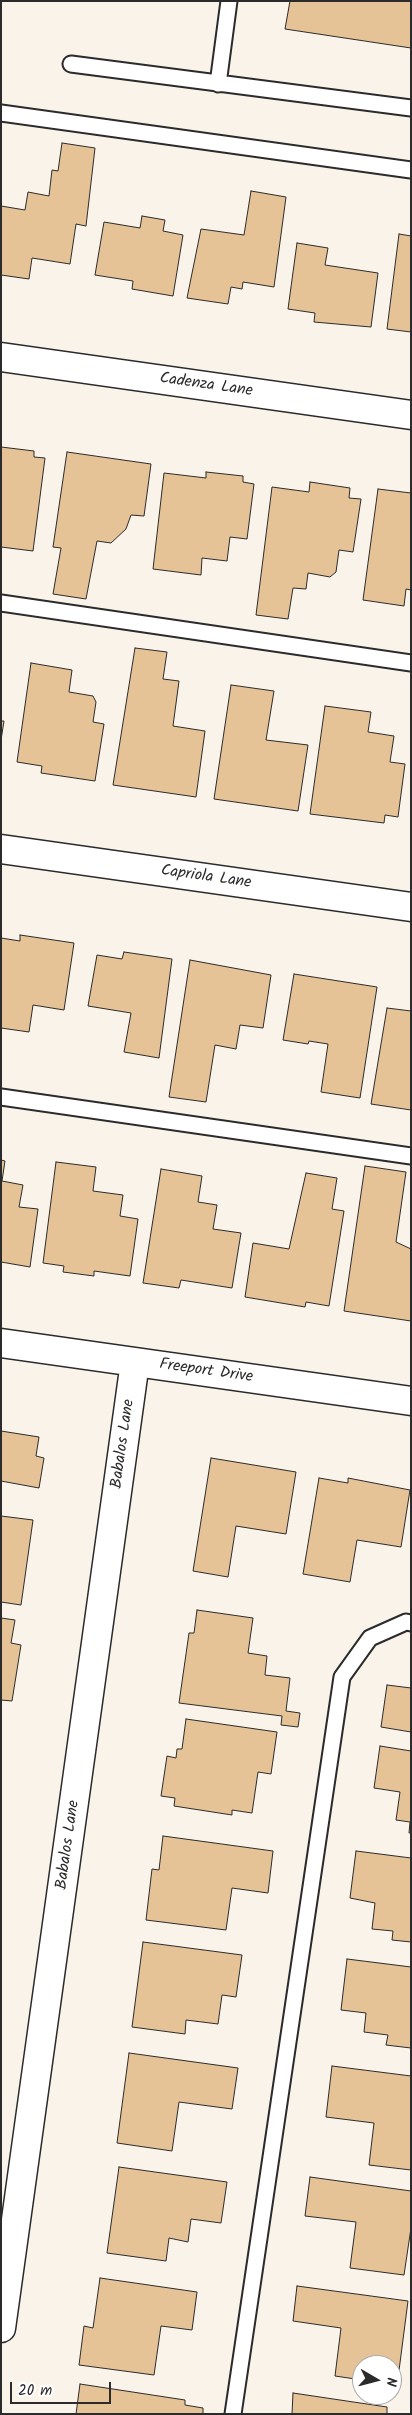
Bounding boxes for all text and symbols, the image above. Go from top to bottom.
street label: Cadenza Lane [158,370,254,402]
street label: Capriola Lane [160,862,252,894]
street label: Freeport Drive [158,1356,254,1388]
street label: Babalos Lane [108,1398,140,1490]
street label: Babalos Lane [53,1799,85,1891]
north arrow [352,2355,402,2405]
scale bar [12,2372,114,2404]
text: N [379,2376,402,2388]
text: 20 m [18,2379,52,2403]

